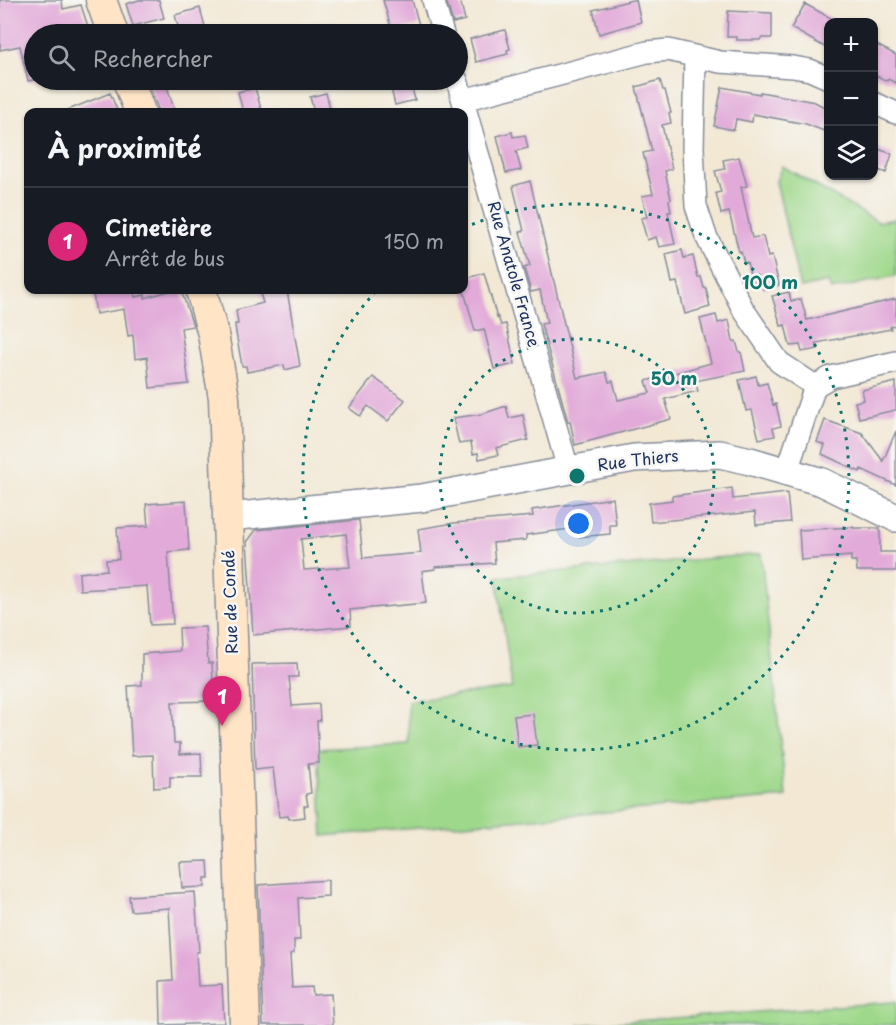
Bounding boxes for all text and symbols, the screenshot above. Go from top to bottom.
map controls [824,18,878,180]
button: + [824,18,878,72]
search box [24,24,468,90]
icon: search [45,41,78,74]
text: Rechercher [93,41,212,74]
button: − [824,72,878,126]
button: layers [824,126,878,180]
text: À proximité [48,128,202,167]
street label: Rue Anatole France [483,198,547,350]
text: Cimetière [105,210,212,243]
text: 1 [63,226,72,256]
text: 150 m [384,226,444,256]
text: Arrêt de bus [105,243,225,273]
text: 100 m [742,268,798,295]
text: 50 m [651,364,697,391]
street label: Rue Thiers [596,442,680,476]
centre of rings [567,466,587,486]
your location [564,509,593,538]
street label: Rue de Condé [215,549,243,654]
pin: 1 [202,676,242,726]

